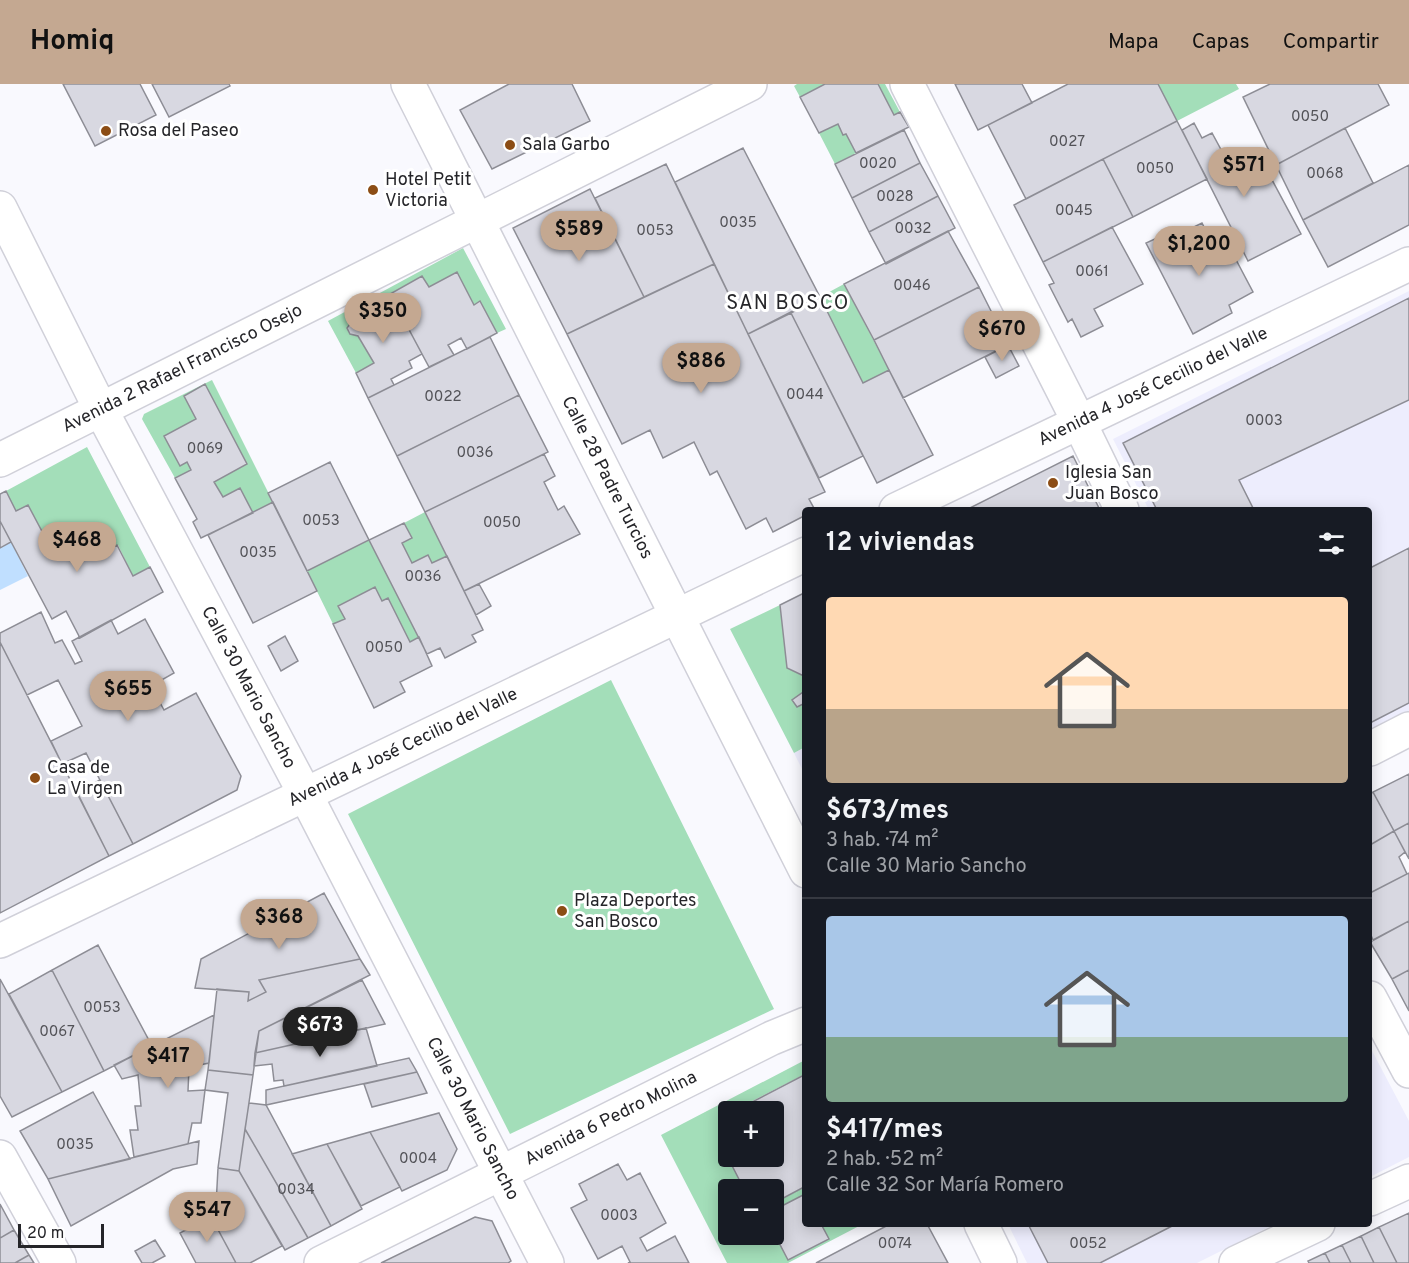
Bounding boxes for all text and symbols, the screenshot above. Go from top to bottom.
text: Homiq [30,24,114,60]
text: Mapa [1108,29,1159,56]
text: Capas [1192,29,1250,56]
text: Compartir [1283,29,1379,56]
house number: 0050 [1291,108,1329,127]
place label: Rosa del Paseo [118,120,239,143]
marker: Rosa del Paseo [99,124,113,138]
house number: 0027 [1049,133,1085,152]
place label: Sala Garbo [522,134,610,157]
marker: Sala Garbo [503,138,517,152]
pin: $571 [1208,147,1280,198]
text: $571 [1222,153,1266,179]
house number: 0020 [859,155,897,174]
house number: 0050 [1136,160,1174,179]
house number: 0068 [1306,165,1344,184]
place label: Hotel Petit Victoria [385,169,471,213]
marker: Hotel Petit Victoria [366,183,380,197]
house number: 0028 [876,188,914,207]
house number: 0045 [1055,202,1093,221]
pin: $589 [543,211,615,262]
house number: 0035 [719,214,757,233]
text: $589 [554,217,604,243]
house number: 0032 [894,220,932,239]
house number: 0053 [636,222,674,241]
pin: $1,200 [1150,226,1248,277]
text: $1,200 [1167,232,1231,258]
house number: 0061 [1075,263,1109,282]
house number: 0046 [893,277,931,296]
district label: SAN BOSCO [726,291,850,317]
pin: $350 [347,293,419,344]
street label: Avenida 2 Rafael Francisco Osejo [58,299,306,438]
text: $350 [358,299,408,325]
pin: $670 [966,311,1038,362]
text: $670 [978,317,1026,343]
street label: Avenida 4 José Cecilio del Valle [1034,322,1272,452]
pin: $886 [665,343,737,394]
text: $886 [676,349,726,375]
house number: 0044 [786,386,824,405]
house number: 0022 [424,388,462,407]
street label: Calle 28 Padre Turcios [556,392,658,563]
house number: 0003 [1245,412,1283,431]
house number: 0069 [187,440,223,459]
house number: 0036 [456,444,494,463]
place label: Iglesia San Juan Bosco [1065,462,1158,506]
marker: Iglesia San Juan Bosco [1046,476,1060,490]
house number: 0053 [302,512,340,531]
house number: 0050 [483,514,521,533]
pin: $468 [41,522,113,573]
text: 12 viviendas [826,527,975,560]
icon: filters [1315,527,1348,560]
text: $468 [52,528,102,554]
house number: 0035 [239,544,277,563]
house number: 0036 [404,568,442,587]
street label: Calle 30 Mario Sancho [196,602,301,773]
icon: home [1033,636,1141,744]
house number: 0050 [365,639,403,658]
pin: $655 [92,671,164,722]
text: $655 [104,677,152,703]
street label: Avenida 4 José Cecilio del Valle [284,683,522,812]
place label: Casa de La Virgen [47,757,123,801]
marker: Casa de La Virgen [28,771,42,785]
text: $673/mes [826,795,949,828]
text: 3 hab. · 74 m² [826,828,939,854]
text: Calle 30 Mario Sancho [826,854,1027,880]
place label: Plaza Deportes San Bosco [574,890,697,934]
pin: $368 [243,899,315,950]
marker: Plaza Deportes San Bosco [555,904,569,918]
text: $368 [255,905,303,931]
icon: home [1033,955,1141,1063]
house number: 0053 [83,999,121,1018]
pin: $673 [284,1007,356,1058]
text: $673 [297,1013,343,1039]
house number: 0067 [39,1023,75,1042]
street label: Calle 30 Mario Sancho [421,1033,524,1204]
pin: $417 [132,1038,204,1089]
text: $417 [146,1044,190,1070]
street label: Avenida 6 Pedro Molina [521,1066,701,1171]
map controls [718,1101,784,1245]
button: + [718,1101,784,1167]
text: $417/mes [826,1114,943,1147]
house number: 0035 [56,1136,94,1155]
text: 2 hab. · 52 m² [826,1147,943,1173]
house number: 0004 [399,1150,437,1169]
text: Calle 32 Sor María Romero [826,1173,1064,1199]
button: − [718,1179,784,1245]
house number: 0034 [277,1181,315,1200]
pin: $547 [171,1192,243,1243]
text: $547 [183,1198,231,1224]
house number: 0003 [600,1207,638,1226]
scale bar [18,1221,104,1248]
text: 20 m [27,1224,64,1244]
house number: 0074 [878,1235,912,1254]
house number: 0052 [1069,1235,1107,1254]

